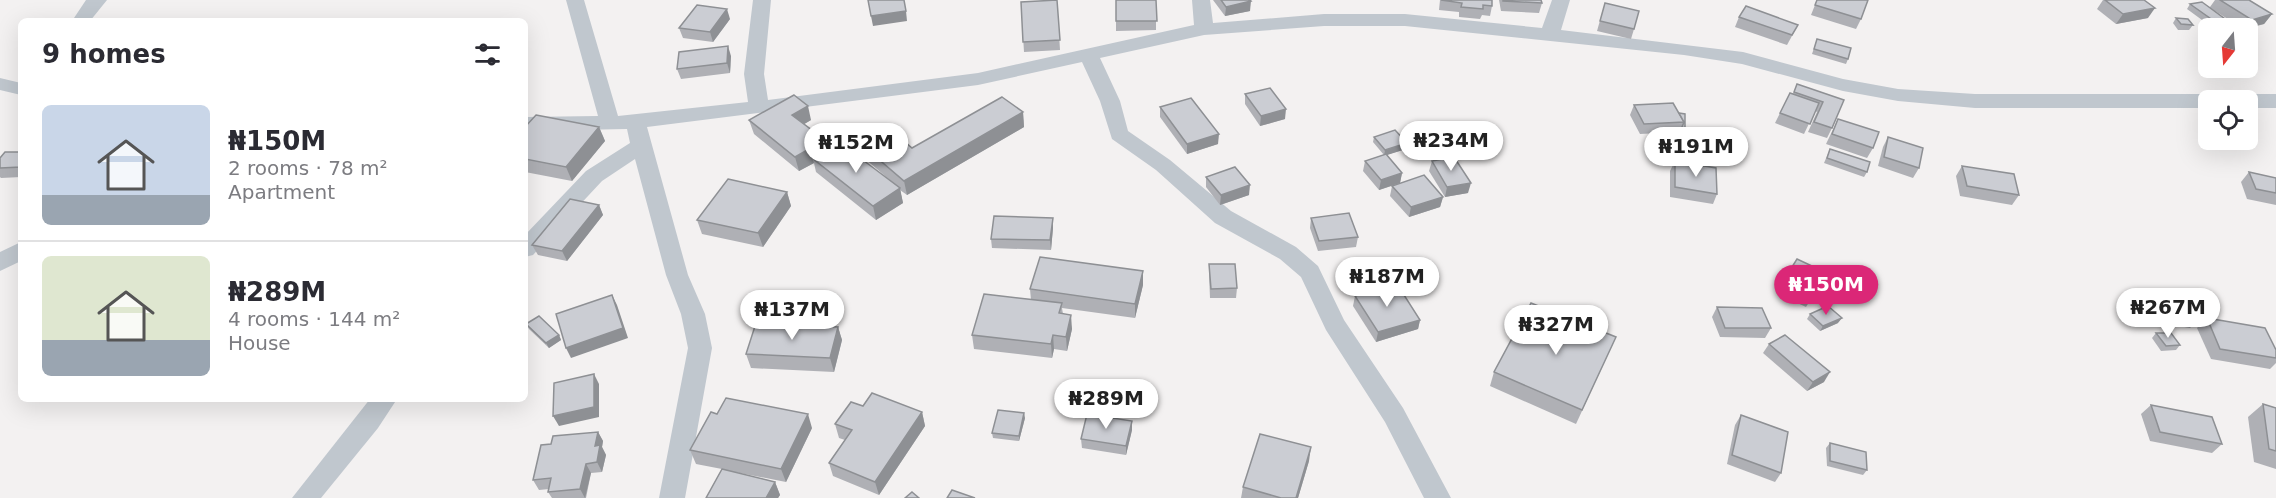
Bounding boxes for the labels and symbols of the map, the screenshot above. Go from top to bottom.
north arrow [2198,18,2258,78]
pin: ₦234M [1409,121,1493,172]
pin: ₦152M [814,123,898,174]
pin: ₦191M [1654,127,1738,178]
pin: ₦187M [1345,257,1429,308]
pin: ₦150M [1784,265,1868,316]
pin: ₦267M [2126,288,2210,339]
pin: ₦137M [750,290,834,341]
pin: ₦327M [1514,305,1598,356]
pin: ₦289M [1064,379,1148,430]

